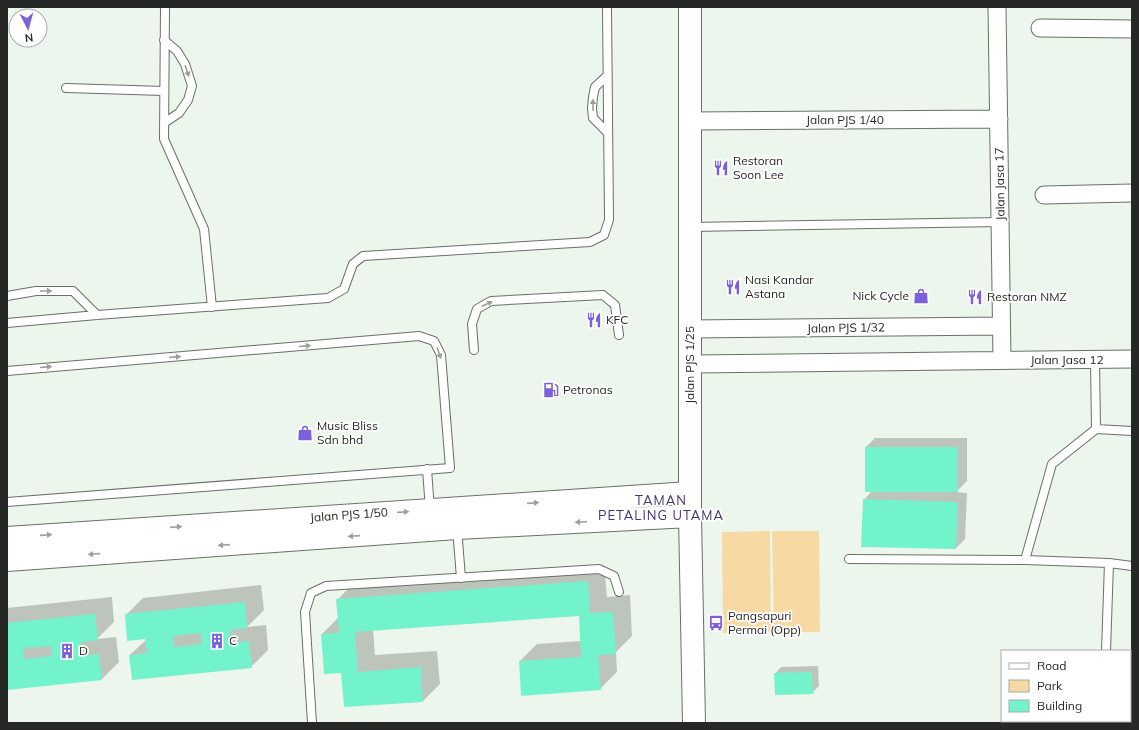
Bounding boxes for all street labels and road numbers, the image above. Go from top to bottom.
street label: Jalan PJS 1/40 [806,112,884,127]
street label: Jalan Jasa 17 [991,147,1008,221]
street label: Jalan PJS 1/32 [807,319,885,336]
street label: Jalan PJS 1/25 [682,326,697,404]
street label: Jalan Jasa 12 [1030,352,1104,367]
street label: Jalan PJS 1/50 [310,504,388,525]

